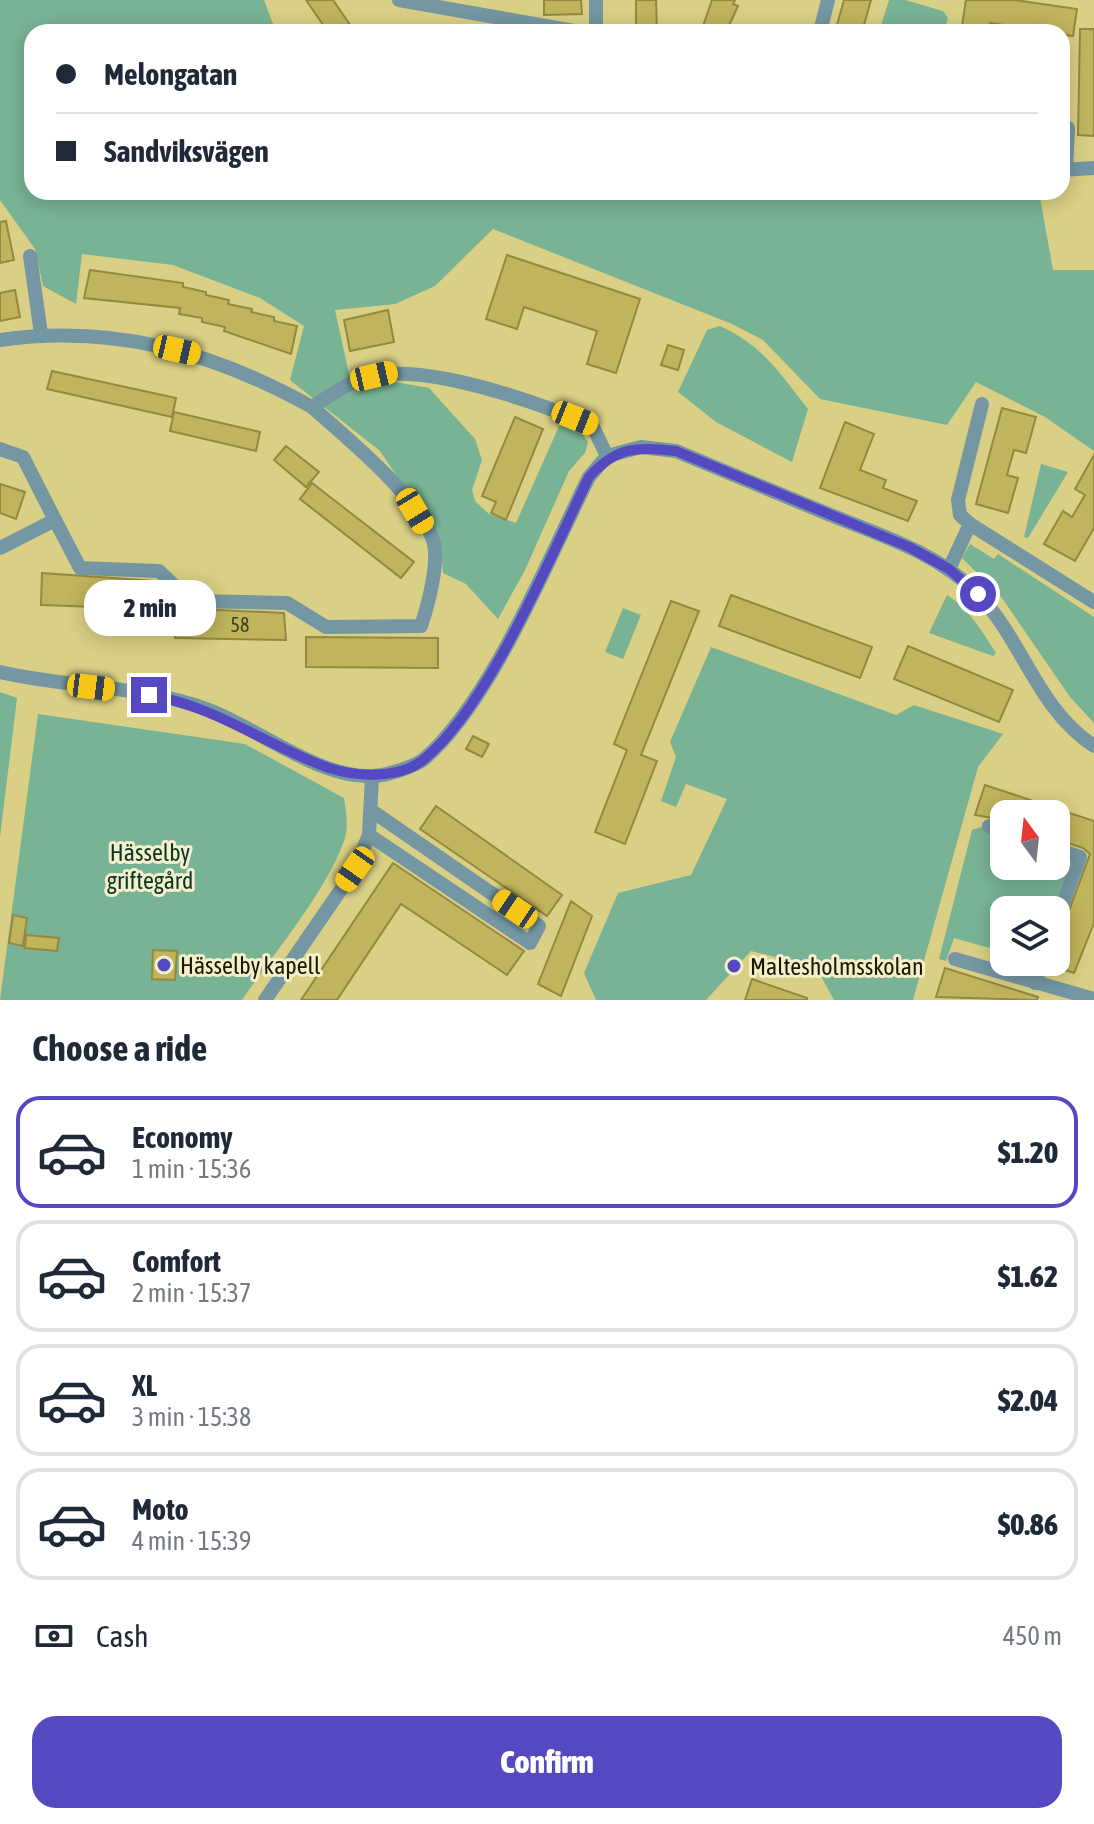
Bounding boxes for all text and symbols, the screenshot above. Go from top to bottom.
text: Melongatan [104,57,237,91]
text: Sandviksvägen [104,134,269,168]
car [151,333,203,367]
car [348,359,400,393]
car [548,398,602,438]
car [392,484,438,538]
route start [960,576,996,612]
callout: 2 min [83,579,215,635]
text: 2 min [123,593,177,623]
house number: 58 [231,613,249,636]
car [66,672,116,702]
route end [131,677,167,713]
north arrow [990,800,1070,880]
map controls [990,800,1070,976]
park label: Hässelby griftegård [107,839,193,894]
car [331,842,379,896]
car [488,886,542,932]
button: layers [990,896,1070,976]
place label: Hässelby kapell [180,952,321,979]
place label: Maltesholmsskolan [750,953,924,980]
marker: Hässelby kapell [155,956,173,974]
marker: Maltesholmsskolan [725,957,743,975]
text: Choose a ride [32,1027,207,1069]
icon: car [36,1116,108,1188]
text: Economy [132,1120,233,1154]
text: $1.20 [998,1135,1058,1169]
text: 1 min · 15:36 [132,1154,251,1184]
icon: car [36,1240,108,1312]
text: Comfort [132,1244,221,1278]
text: $1.62 [998,1259,1058,1293]
text: 2 min · 15:37 [132,1278,251,1308]
icon: car [36,1364,108,1436]
text: XL [132,1368,157,1402]
text: $2.04 [998,1383,1058,1417]
text: 3 min · 15:38 [132,1402,251,1432]
icon: car [36,1488,108,1560]
text: Moto [132,1492,189,1526]
text: $0.86 [998,1507,1058,1541]
text: 4 min · 15:39 [132,1526,251,1556]
icon: cash [32,1614,76,1658]
text: Cash [96,1619,149,1653]
text: 450 m [1003,1621,1062,1651]
button: Confirm [32,1716,1062,1808]

